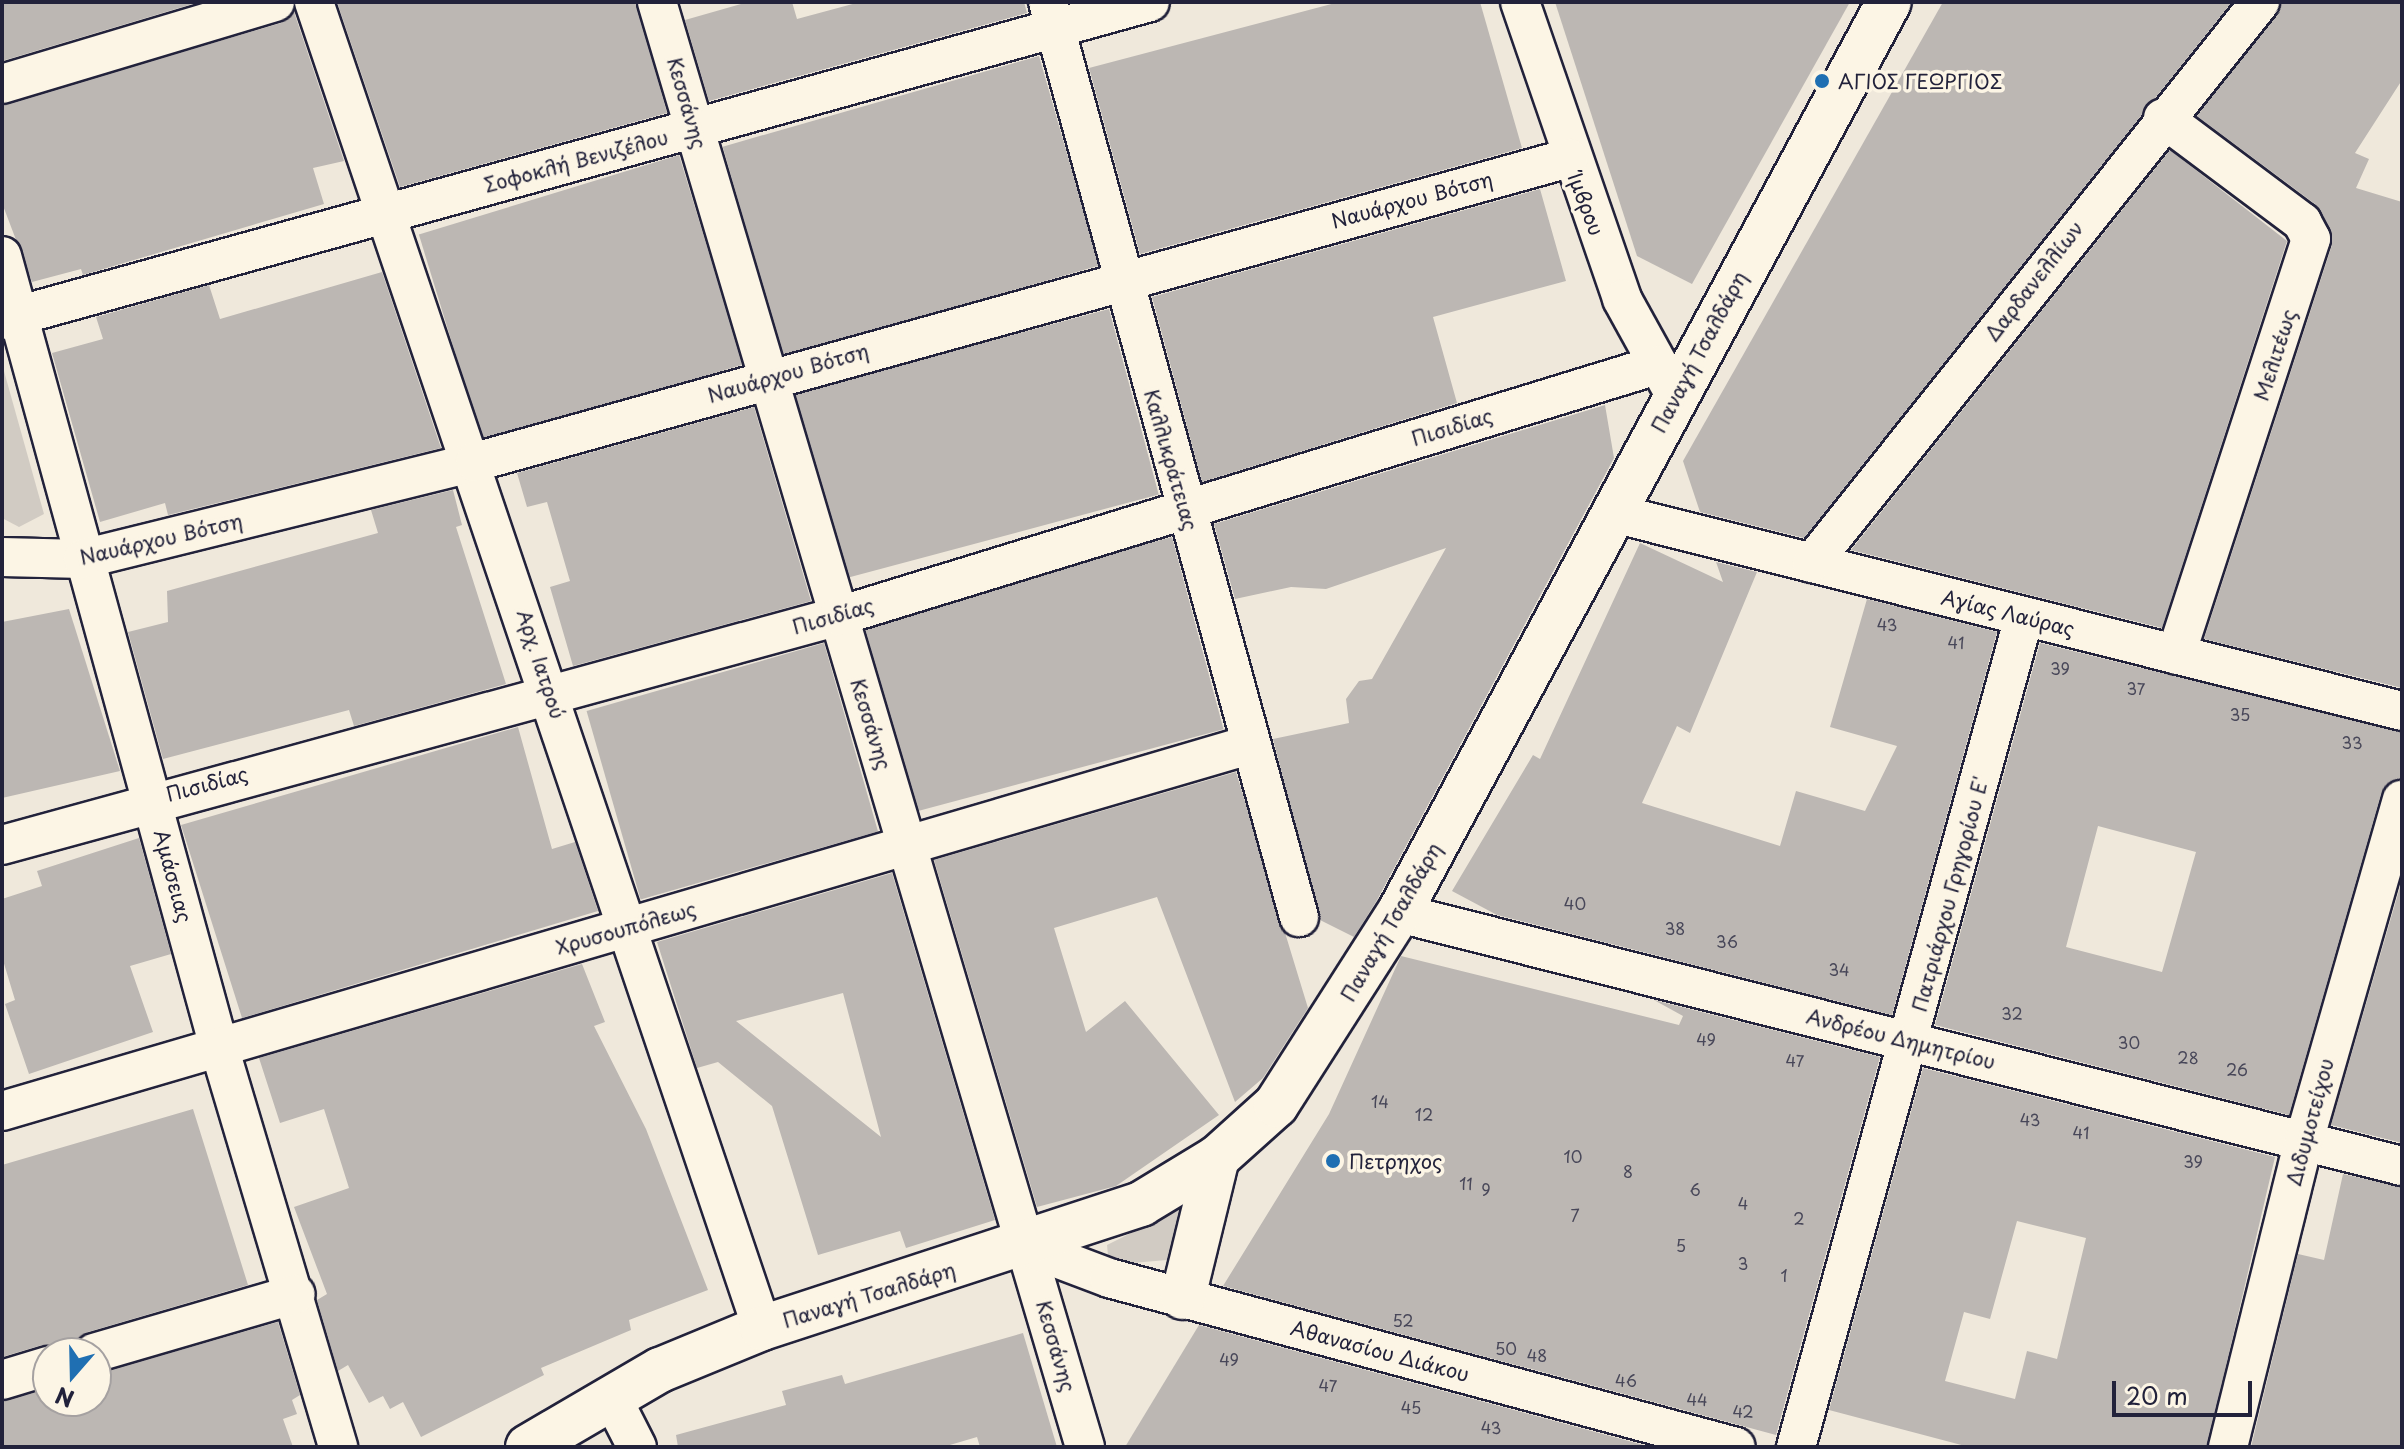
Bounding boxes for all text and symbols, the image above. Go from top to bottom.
street label: Κεσσάνης [662,54,712,152]
place label: ΑΓΙΟΣ ΓΕΩΡΓΙΟΣ [1838,69,2004,93]
marker: ΑΓΙΟΣ ΓΕΩΡΓΙΟΣ [1813,72,1831,90]
street label: Σοφοκλή Βενιζέλου [481,125,671,197]
street label: Ναυάρχου Βότση [1329,167,1495,233]
street label: Ίμβρου [1563,169,1609,239]
street label: Δαρδανελλίων [1980,216,2088,346]
street label: Παναγή Τσαλδάρη [1646,267,1752,437]
street label: Μελιτέως [2249,306,2301,404]
street label: Ναυάρχου Βότση [705,339,871,407]
street label: Καλλικράτειας [1139,387,1203,533]
street label: Πισιδίας [1408,403,1496,451]
street label: Ναυάρχου Βότση [78,509,244,569]
street label: Αγίας Λαύρας [1939,585,2077,641]
street label: Πισιδίας [789,593,877,639]
street label: Αρχ. Ιατρού [512,606,570,722]
house number: 43 [1877,614,1897,634]
house number: 41 [1948,632,1964,652]
house number: 39 [2050,658,2070,678]
street label: Κεσσάνης [846,675,896,773]
house number: 37 [2127,678,2145,698]
house number: 35 [2230,704,2250,724]
house number: 33 [2341,732,2363,752]
street label: Πισιδίας [163,762,251,806]
street label: Πατριάρχου Γρηγορίου Ε' [1907,774,1993,1014]
street label: Αμάσειας [149,827,197,925]
street label: Παναγή Τσαλδάρη [1336,838,1446,1006]
house number: 40 [1564,893,1586,913]
street label: Χρυσουπόλεως [553,897,699,959]
house number: 38 [1665,918,1685,938]
house number: 36 [1716,931,1738,951]
house number: 34 [1828,959,1850,979]
house number: 32 [2001,1003,2023,1023]
street label: Ανδρέου Δημητρίου [1804,1004,1998,1074]
house number: 49 [1696,1029,1716,1049]
house number: 30 [2118,1032,2140,1052]
house number: 28 [2177,1047,2199,1067]
house number: 47 [1786,1050,1804,1070]
street label: Διδυμοτείχου [2281,1056,2339,1188]
house number: 26 [2226,1059,2248,1079]
house number: 14 [1371,1091,1389,1111]
house number: 12 [1415,1104,1433,1124]
house number: 43 [2020,1109,2040,1129]
house number: 41 [2073,1122,2089,1142]
house number: 10 [1564,1146,1582,1166]
place label: Πετρηχος [1349,1149,1442,1173]
house number: 39 [2183,1151,2203,1171]
marker: Πετρηχος [1324,1152,1342,1170]
house number: 8 [1623,1161,1633,1181]
house number: 11 [1459,1173,1473,1193]
house number: 9 [1481,1179,1491,1199]
house number: 6 [1689,1179,1701,1199]
house number: 4 [1738,1193,1748,1213]
house number: 7 [1570,1205,1580,1225]
house number: 2 [1793,1208,1805,1228]
house number: 5 [1676,1235,1686,1255]
house number: 3 [1738,1253,1748,1273]
street label: Παναγή Τσαλδάρη [780,1257,958,1333]
house number: 1 [1780,1265,1788,1285]
street label: Κεσσάνης [1031,1297,1081,1395]
house number: 52 [1392,1310,1414,1330]
street label: Αθανασίου Διάκου [1289,1316,1471,1386]
north arrow [32,1337,112,1417]
house number: 50 [1495,1338,1517,1358]
house number: 48 [1527,1345,1547,1365]
house number: 49 [1219,1349,1239,1369]
scale bar [2116,1365,2256,1415]
house number: 46 [1615,1370,1637,1390]
house number: 47 [1319,1375,1337,1395]
text: 20 m [2126,1377,2188,1413]
text: N [50,1380,78,1417]
house number: 44 [1686,1389,1708,1409]
house number: 45 [1401,1397,1421,1417]
house number: 42 [1732,1401,1754,1421]
house number: 43 [1481,1417,1501,1437]

